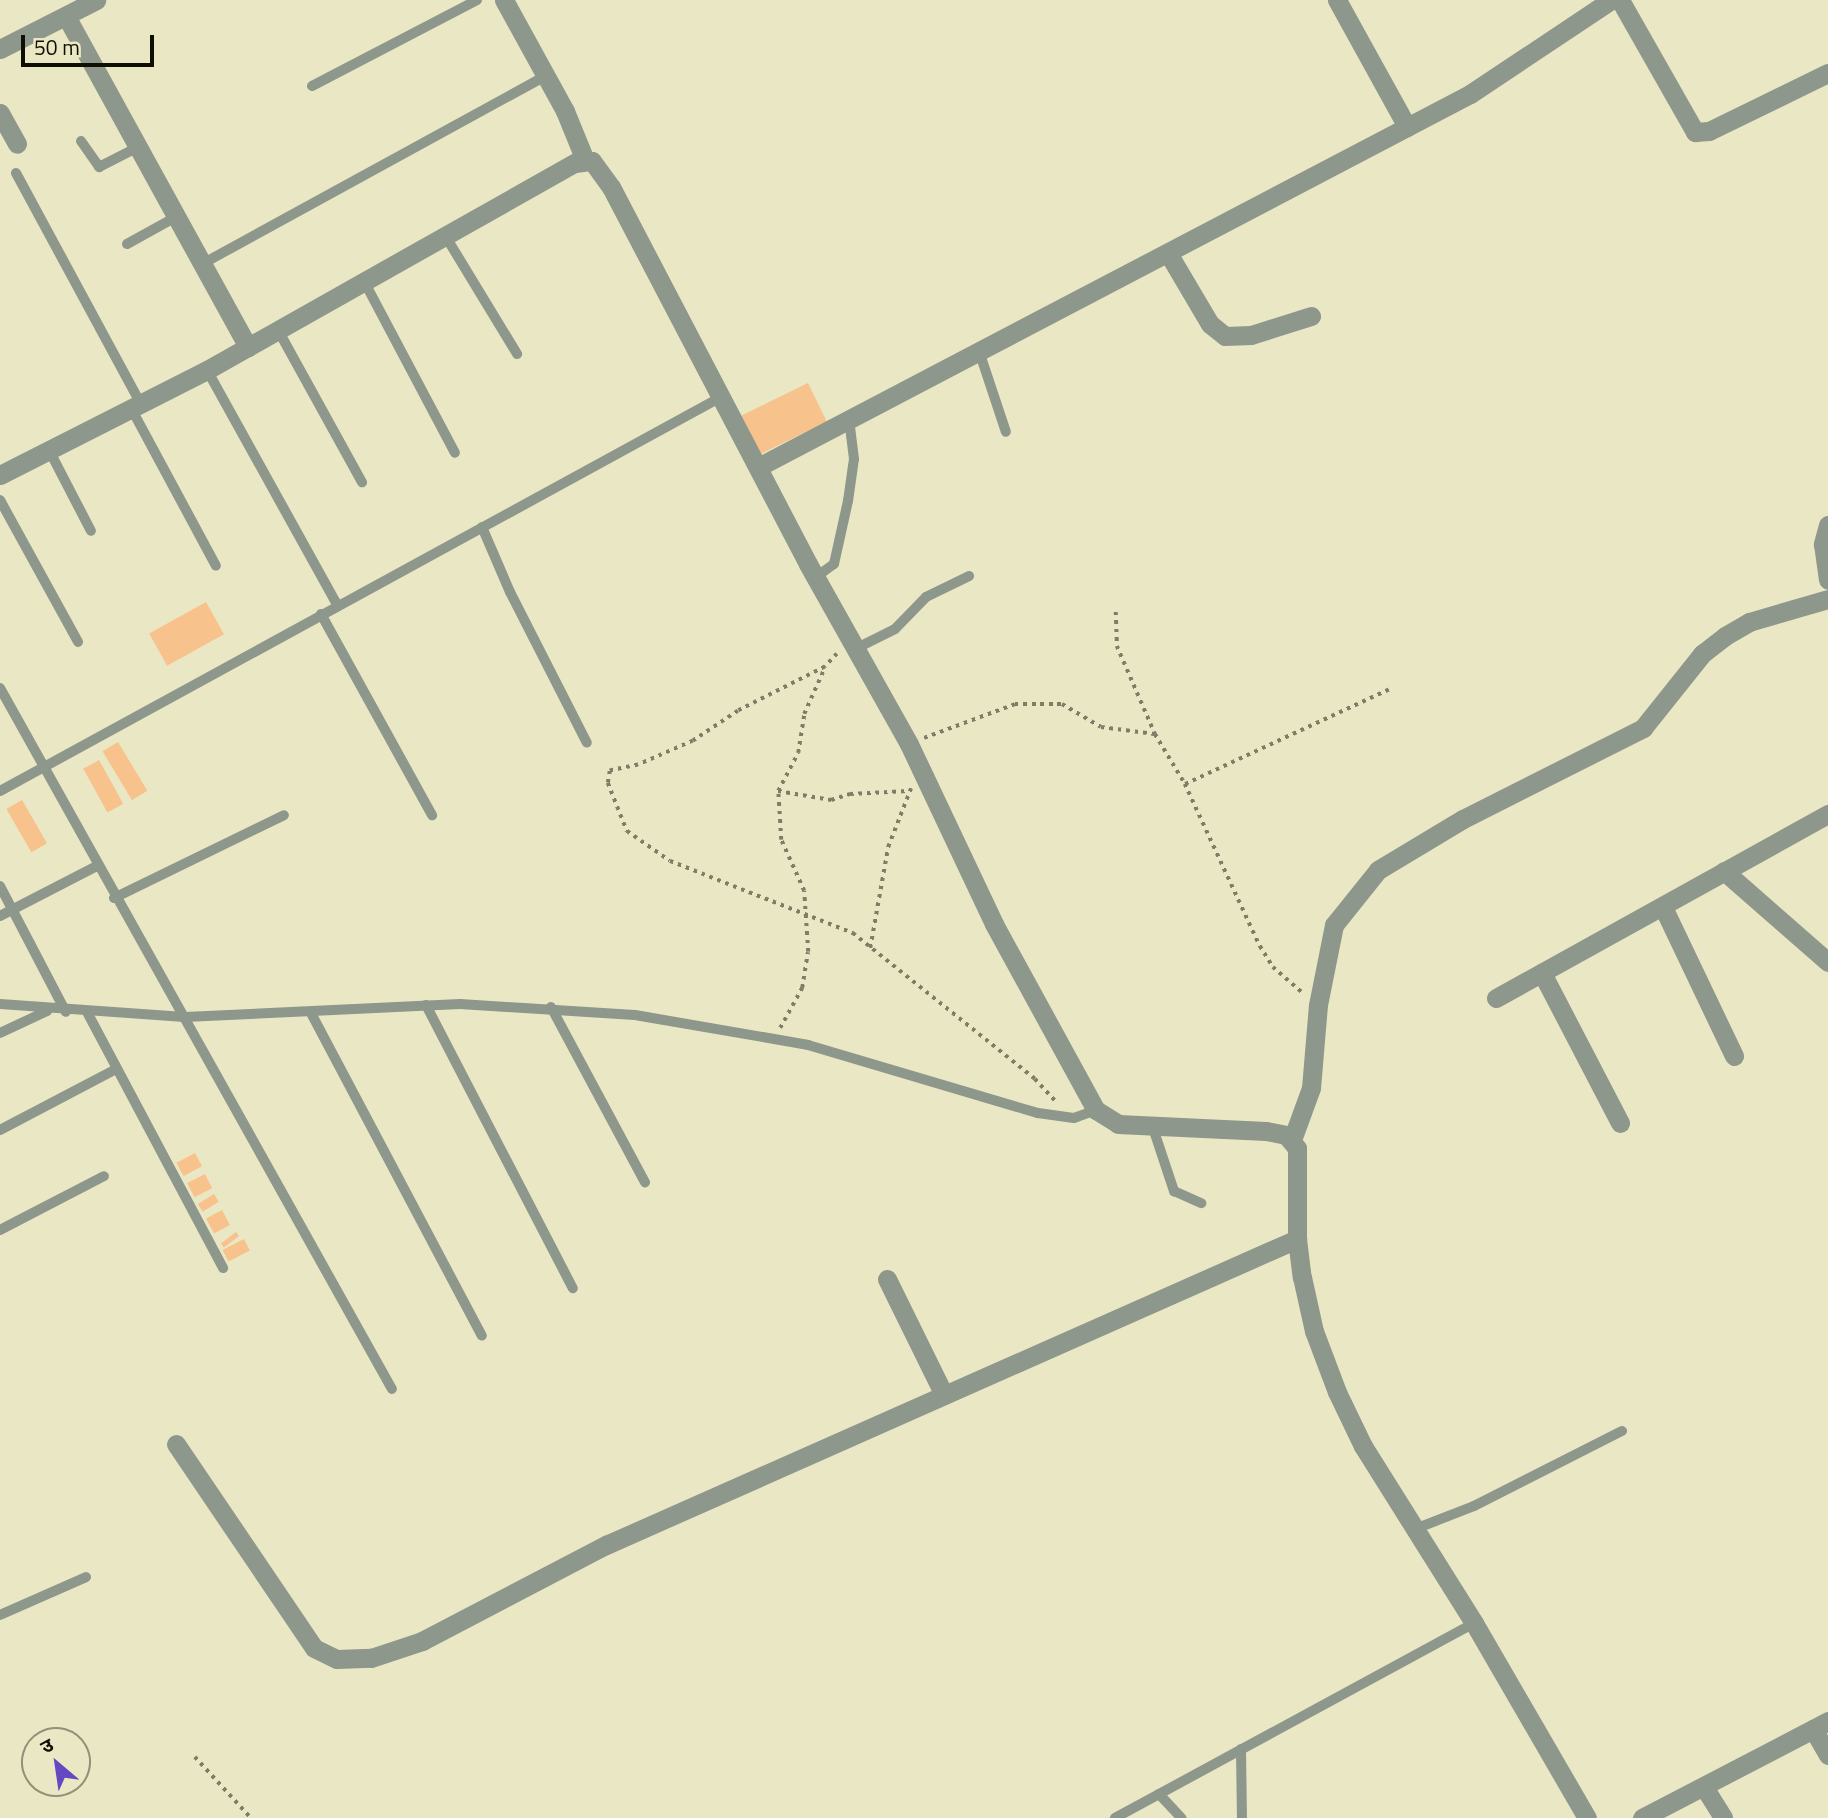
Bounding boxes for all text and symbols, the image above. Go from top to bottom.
scale bar [24,21,158,65]
text: 50 m [34,31,80,63]
north arrow [21,1727,91,1797]
text: उ [35,1730,58,1760]

